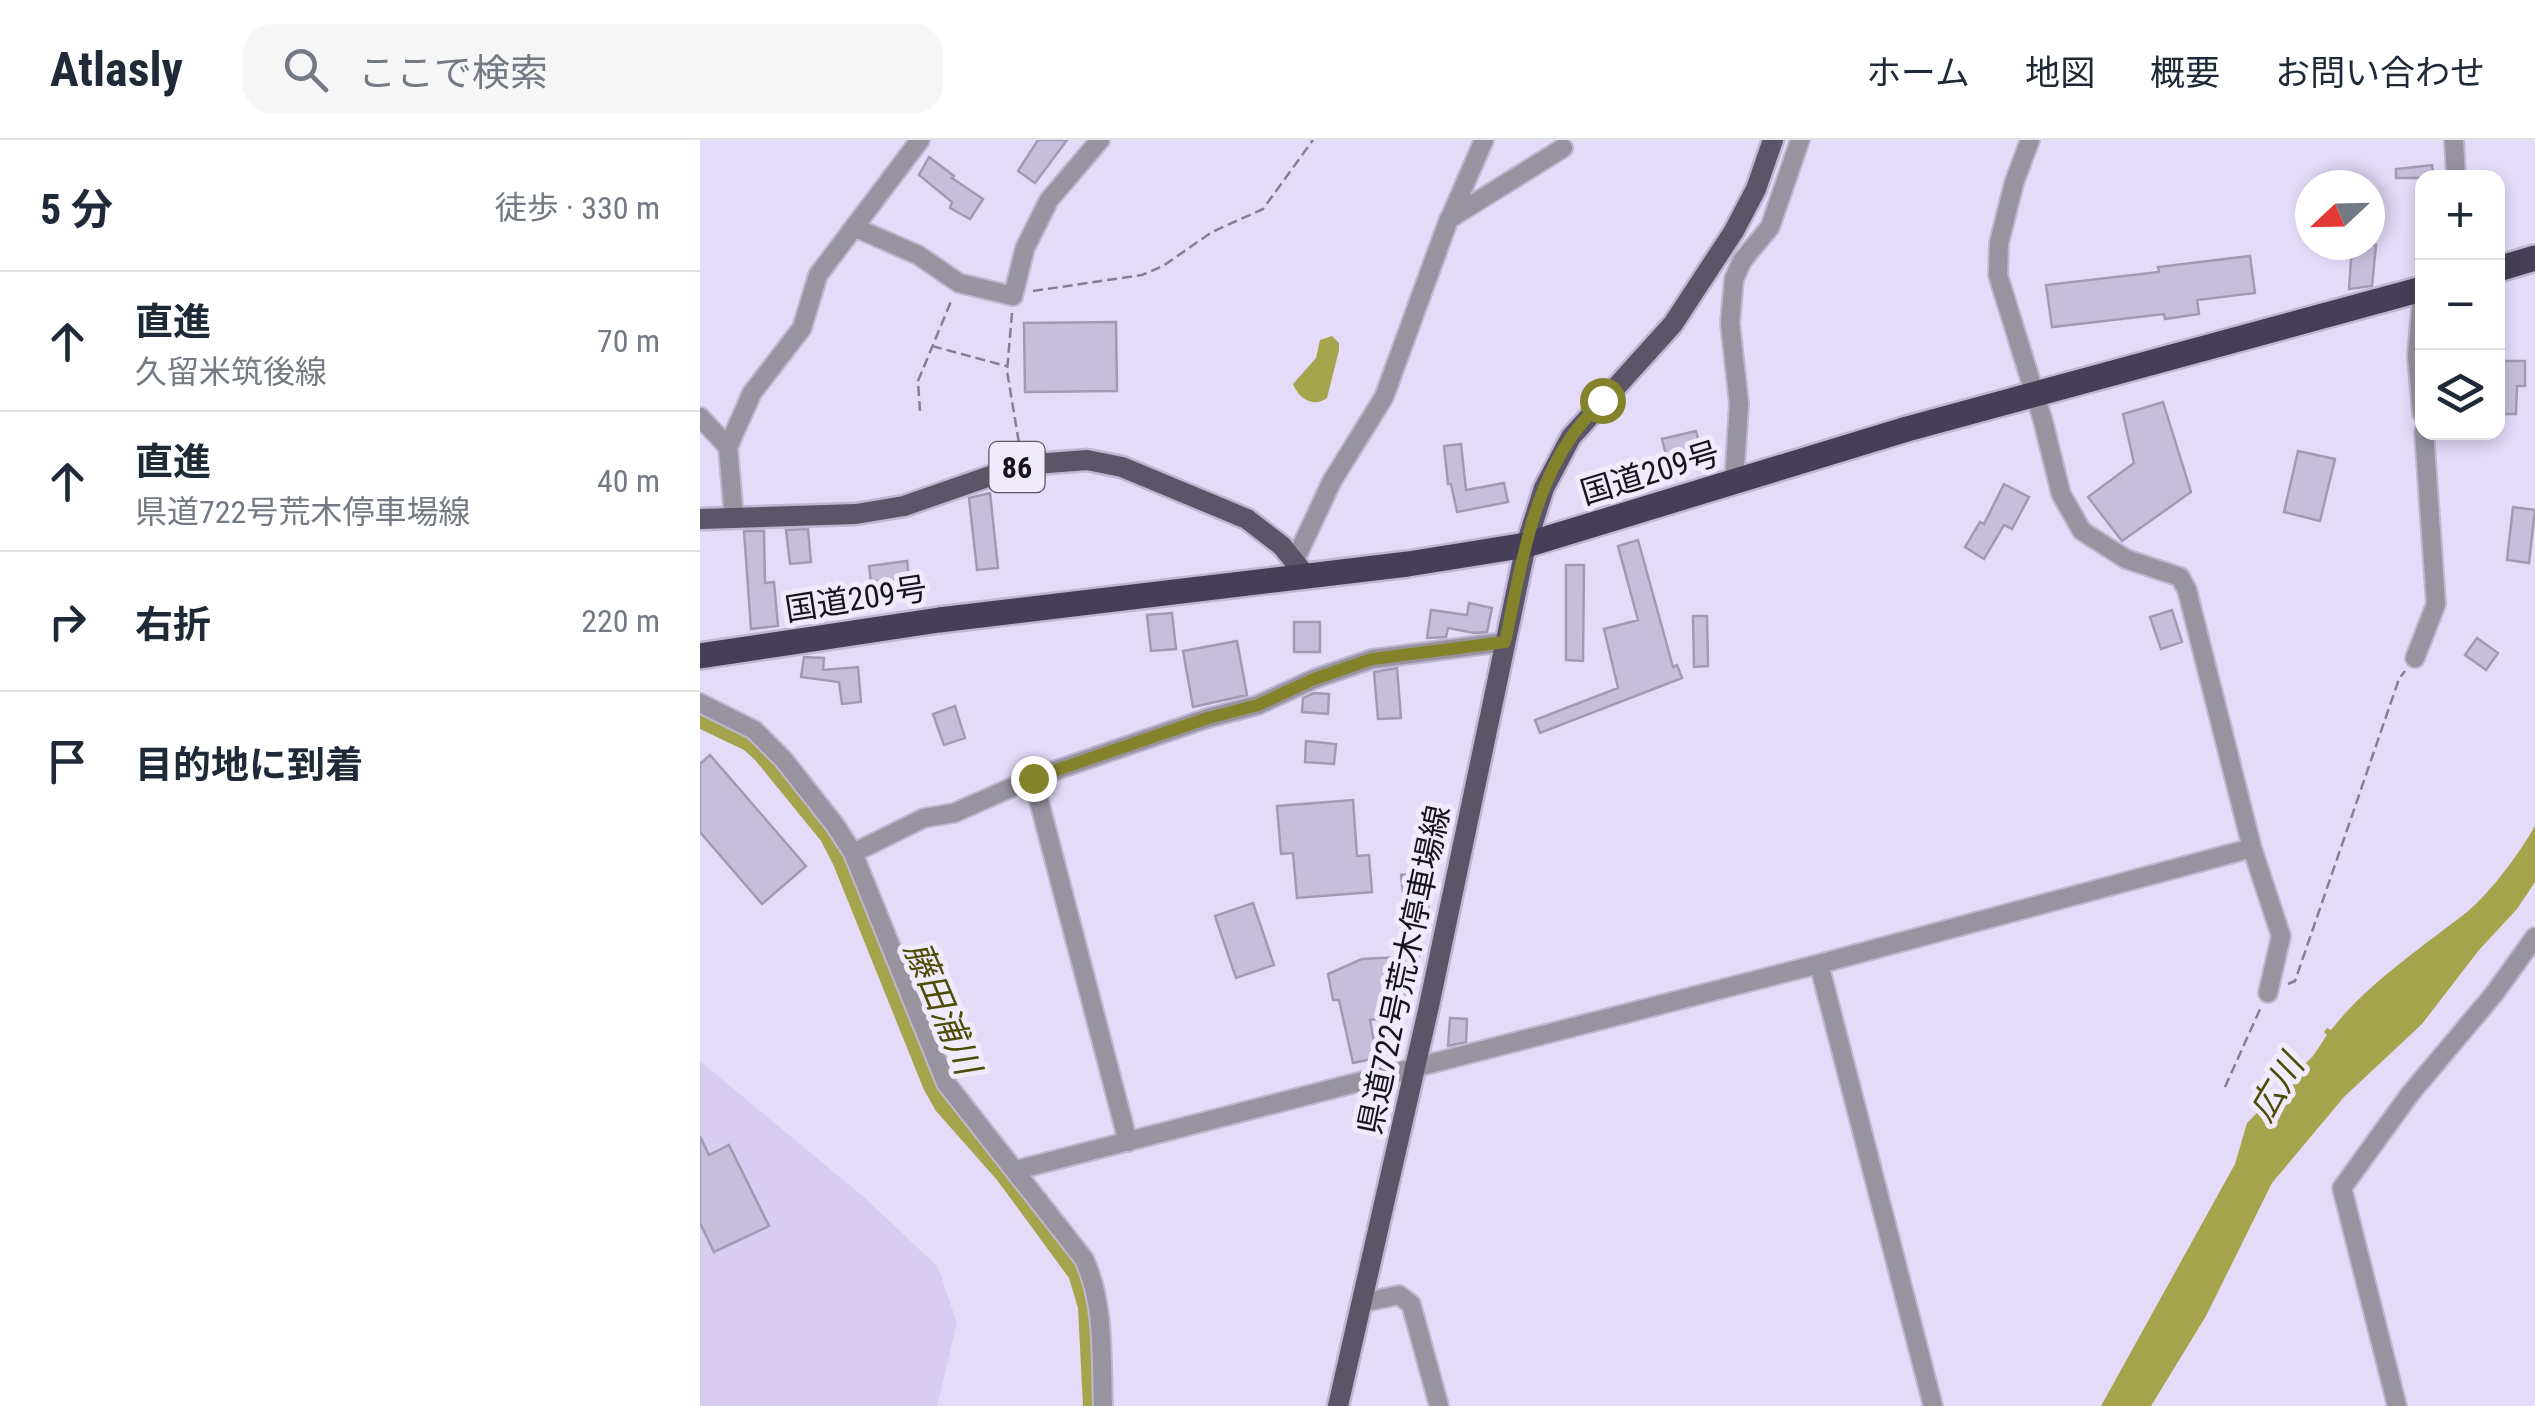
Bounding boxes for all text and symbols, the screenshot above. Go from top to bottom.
search box [243,24,943,114]
text: Atlasly [50,41,183,98]
icon: search [278,42,333,97]
text: ここで検索 [358,51,548,95]
text: ホーム [1866,53,1970,94]
text: 地図 [2025,53,2095,94]
text: 概要 [2150,53,2220,94]
text: お問い合わせ [2275,53,2485,94]
north arrow [2295,170,2385,260]
map controls [2415,170,2505,440]
button: + [2415,170,2505,260]
text: 5 分 [40,185,113,234]
text: 徒歩 · 330 m [495,189,660,227]
button: − [2415,260,2505,350]
text: 直進 [135,300,211,344]
icon: ahead [40,314,95,369]
text: 70 m [597,322,660,360]
button: layers [2415,350,2505,440]
text: 久留米筑後線 [135,353,327,391]
route start [1580,378,1626,424]
street label: 国道209号 [1576,434,1724,512]
text: 直進 [135,440,211,484]
road number: 86 [990,442,1044,492]
icon: ahead [40,454,95,509]
text: 40 m [597,462,660,500]
text: 県道722号荒木停車場線 [135,493,470,531]
street label: 国道209号 [782,569,930,629]
icon: right [40,594,95,649]
text: 220 m [581,602,660,640]
text: 右折 [135,603,211,647]
icon: arrive [40,734,95,789]
text: 目的地に到着 [135,743,363,787]
route end [1011,756,1057,802]
street label: 県道722号荒木停車場線 [1351,802,1457,1138]
water label: 藤田浦川 [896,936,990,1084]
water label: 広川 [2241,1044,2315,1129]

